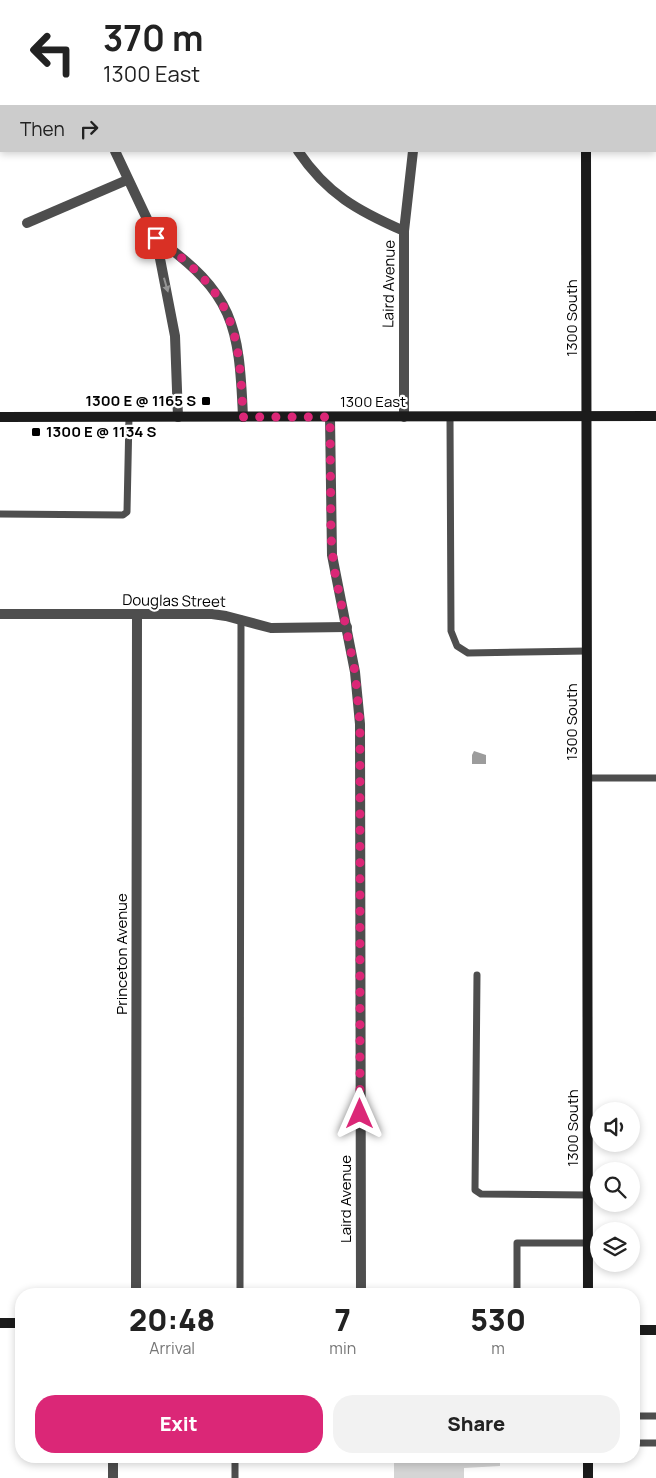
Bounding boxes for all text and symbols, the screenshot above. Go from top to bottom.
text: 370 m [103,14,204,62]
icon: left [20,20,85,85]
text: 1300 East [103,59,200,89]
icon: right [75,115,103,143]
text: Then [20,116,65,142]
pin [135,217,177,259]
icon: arrive [142,224,170,252]
street label: Laird Avenue [377,240,400,328]
one-way arrow [162,278,170,293]
street label: 1300 South [561,279,582,357]
place label: 1300 E @ 1165 S [85,390,196,411]
street label: 1300 East [340,391,406,412]
marker: 1300 E @ 1165 S [200,395,212,407]
place label: 1300 E @ 1134 S [46,421,156,442]
marker: 1300 E @ 1134 S [30,426,42,438]
street label: Douglas Street [122,589,226,612]
street label: 1300 South [561,683,582,761]
street label: Princeton Avenue [111,893,132,1015]
position arrow [333,1087,385,1139]
street label: 1300 South [562,1089,583,1167]
map controls [590,1102,640,1272]
button: sound [590,1102,640,1152]
street label: Laird Avenue [335,1155,356,1243]
button: search [590,1162,640,1212]
button: layers [590,1222,640,1272]
text: 20:48 [129,1299,215,1340]
text: 7 [335,1299,351,1340]
text: 530 [470,1299,526,1340]
text: Arrival [149,1337,195,1359]
text: min [329,1337,356,1359]
text: m [491,1337,505,1359]
button: Exit [35,1395,323,1453]
button: Share [333,1395,620,1453]

